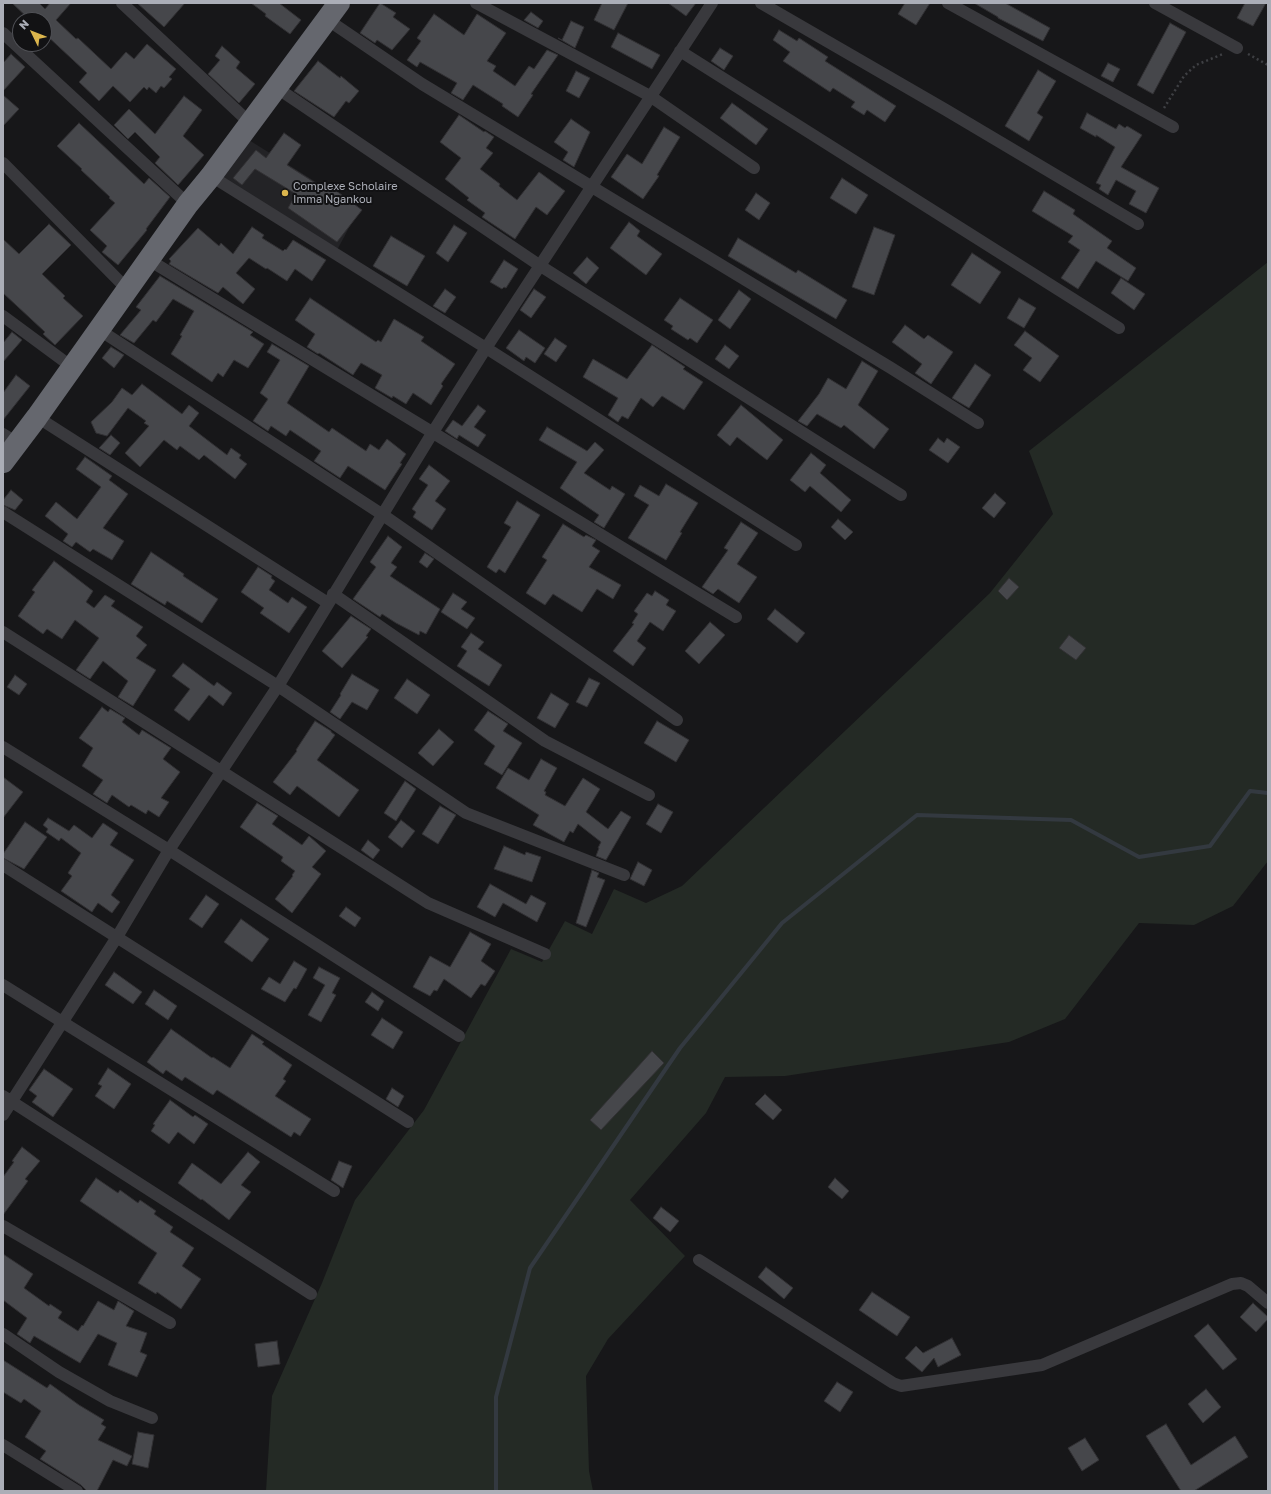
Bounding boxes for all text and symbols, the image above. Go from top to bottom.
north arrow [12,12,52,52]
text: N [16,17,31,32]
place label: Complexe Scholaire Imma Ngankou [293,180,398,206]
marker: Complexe Scholaire Imma Ngankou [280,188,290,198]

